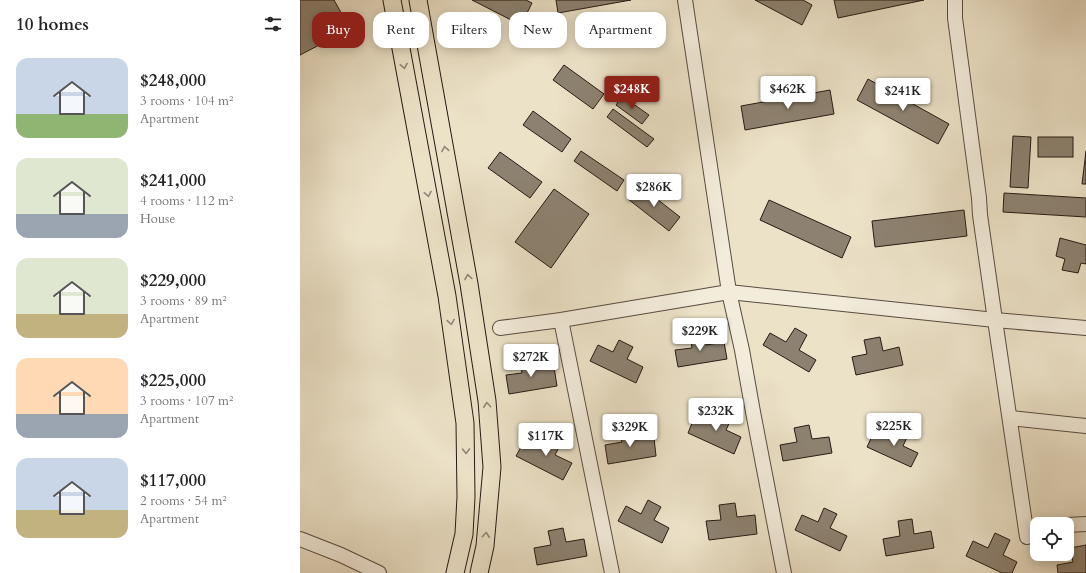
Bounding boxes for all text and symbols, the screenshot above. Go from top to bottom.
chip: Buy [312,12,365,48]
chip: Rent [373,12,429,48]
chip: Filters [437,12,501,48]
chip: New [509,12,567,48]
chip: Apartment [575,12,666,48]
text: 10 homes [16,13,89,36]
icon: filters [262,13,284,35]
one-way arrow [399,63,407,69]
text: $248,000 [140,69,206,92]
icon: home [48,74,96,122]
pin: $248K [604,76,660,110]
pin: $462K [760,76,816,110]
pin: $241K [875,78,931,112]
text: $248K [613,80,651,98]
text: $462K [769,80,807,98]
text: $241K [884,82,922,100]
text: 3 rooms · 104 m² [140,92,233,110]
text: Apartment [140,110,199,128]
one-way arrow [441,146,449,152]
text: $241,000 [140,169,206,192]
icon: home [48,174,96,222]
pin: $286K [626,174,682,208]
text: $286K [635,178,673,196]
one-way arrow [423,191,431,197]
text: 4 rooms · 112 m² [140,192,233,210]
text: House [140,210,175,228]
text: $229,000 [140,269,206,292]
icon: home [48,274,96,322]
one-way arrow [464,274,472,280]
text: 3 rooms · 89 m² [140,292,227,310]
text: Apartment [140,310,199,328]
pin: $229K [672,318,728,352]
one-way arrow [446,319,455,325]
text: $229K [681,322,719,340]
pin: $272K [503,344,559,378]
text: $272K [512,348,550,366]
text: $225,000 [140,369,206,392]
icon: home [48,374,96,422]
text: 3 rooms · 107 m² [140,392,233,410]
pin: $232K [688,398,744,432]
one-way arrow [483,402,492,408]
text: $232K [697,402,735,420]
text: Apartment [140,410,199,428]
pin: $225K [866,413,922,447]
pin: $329K [602,414,658,448]
text: $225K [875,417,913,435]
text: $329K [611,418,649,436]
pin: $117K [518,423,574,457]
text: $117K [527,427,565,445]
one-way arrow [462,448,470,454]
text: $117,000 [140,469,206,492]
icon: home [48,474,96,522]
text: 2 rooms · 54 m² [140,492,227,510]
text: Apartment [140,510,199,528]
map controls [1030,517,1074,561]
button: locate [1030,517,1074,561]
one-way arrow [481,532,490,538]

